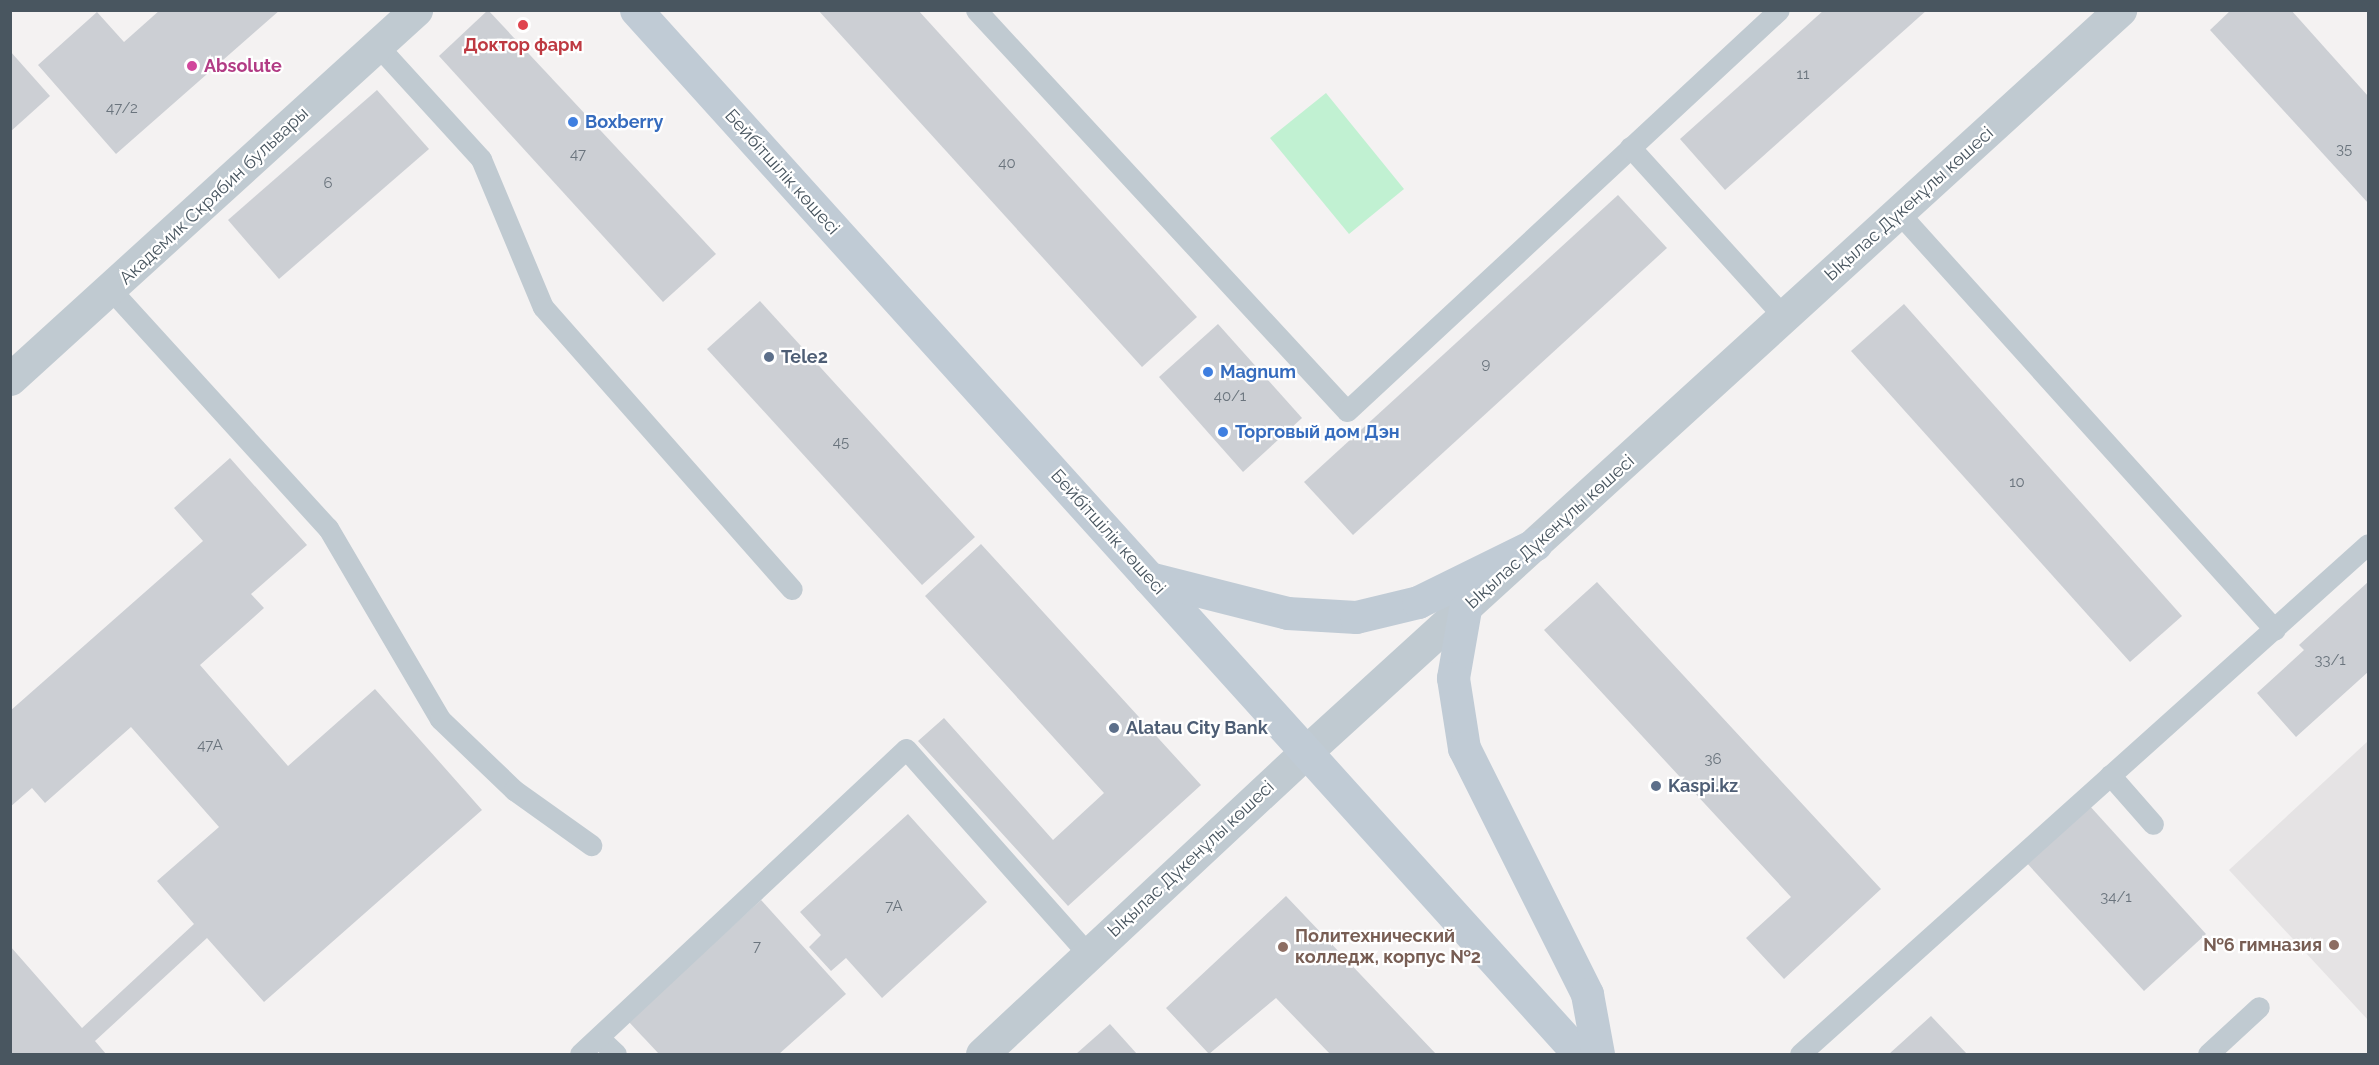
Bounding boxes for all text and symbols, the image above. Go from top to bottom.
marker: Доктор фарм [516,18,530,32]
place label: Доктор фарм [463,34,583,56]
place label: Absolute [204,55,282,77]
marker: Absolute [185,59,199,73]
house number: 11 [1797,66,1809,84]
house number: 47/2 [106,100,138,118]
street label: Академик Скрябин бульвары [115,103,313,289]
street label: Бейбітшілік көшесі [720,105,844,239]
place label: Boxberry [585,111,663,133]
marker: Boxberry [566,115,580,129]
street label: Ықылас Дүкенұлы көшесі [1820,122,1998,286]
house number: 35 [2336,141,2352,159]
house number: 47 [570,146,586,164]
house number: 40 [998,155,1016,173]
house number: 6 [323,175,333,193]
place label: Tele2 [781,346,828,368]
marker: Tele2 [762,350,776,364]
house number: 9 [1482,356,1490,374]
place label: Magnum [1220,361,1296,383]
marker: Magnum [1201,365,1215,379]
house number: 40/1 [1214,388,1246,406]
place label: Торговый дом Дэн [1235,421,1400,443]
marker: Торговый дом Дэн [1216,425,1230,439]
house number: 45 [833,434,849,452]
street label: Ықылас Дүкенұлы көшесі [1461,450,1639,614]
street label: Бейбітшілік көшесі [1046,465,1170,599]
house number: 10 [2009,474,2025,492]
house number: 33/1 [2314,652,2346,670]
place label: Alatau City Bank [1126,717,1268,739]
marker: Alatau City Bank [1107,721,1121,735]
house number: 47А [197,737,223,755]
house number: 36 [1704,751,1722,769]
place label: Kaspi.kz [1668,775,1738,797]
street label: Ықылас Дүкенұлы көшесі [1103,776,1279,942]
marker: Kaspi.kz [1649,779,1663,793]
house number: 34/1 [2100,889,2132,907]
house number: 7А [885,898,903,916]
place label: Политехнический колледж, корпус №2 [1295,926,1481,968]
place label: №6 гимназия [2203,934,2322,956]
house number: 7 [753,938,761,956]
marker: №6 гимназия [2327,938,2341,952]
marker: Политехнический колледж, корпус №2 [1276,940,1290,954]

